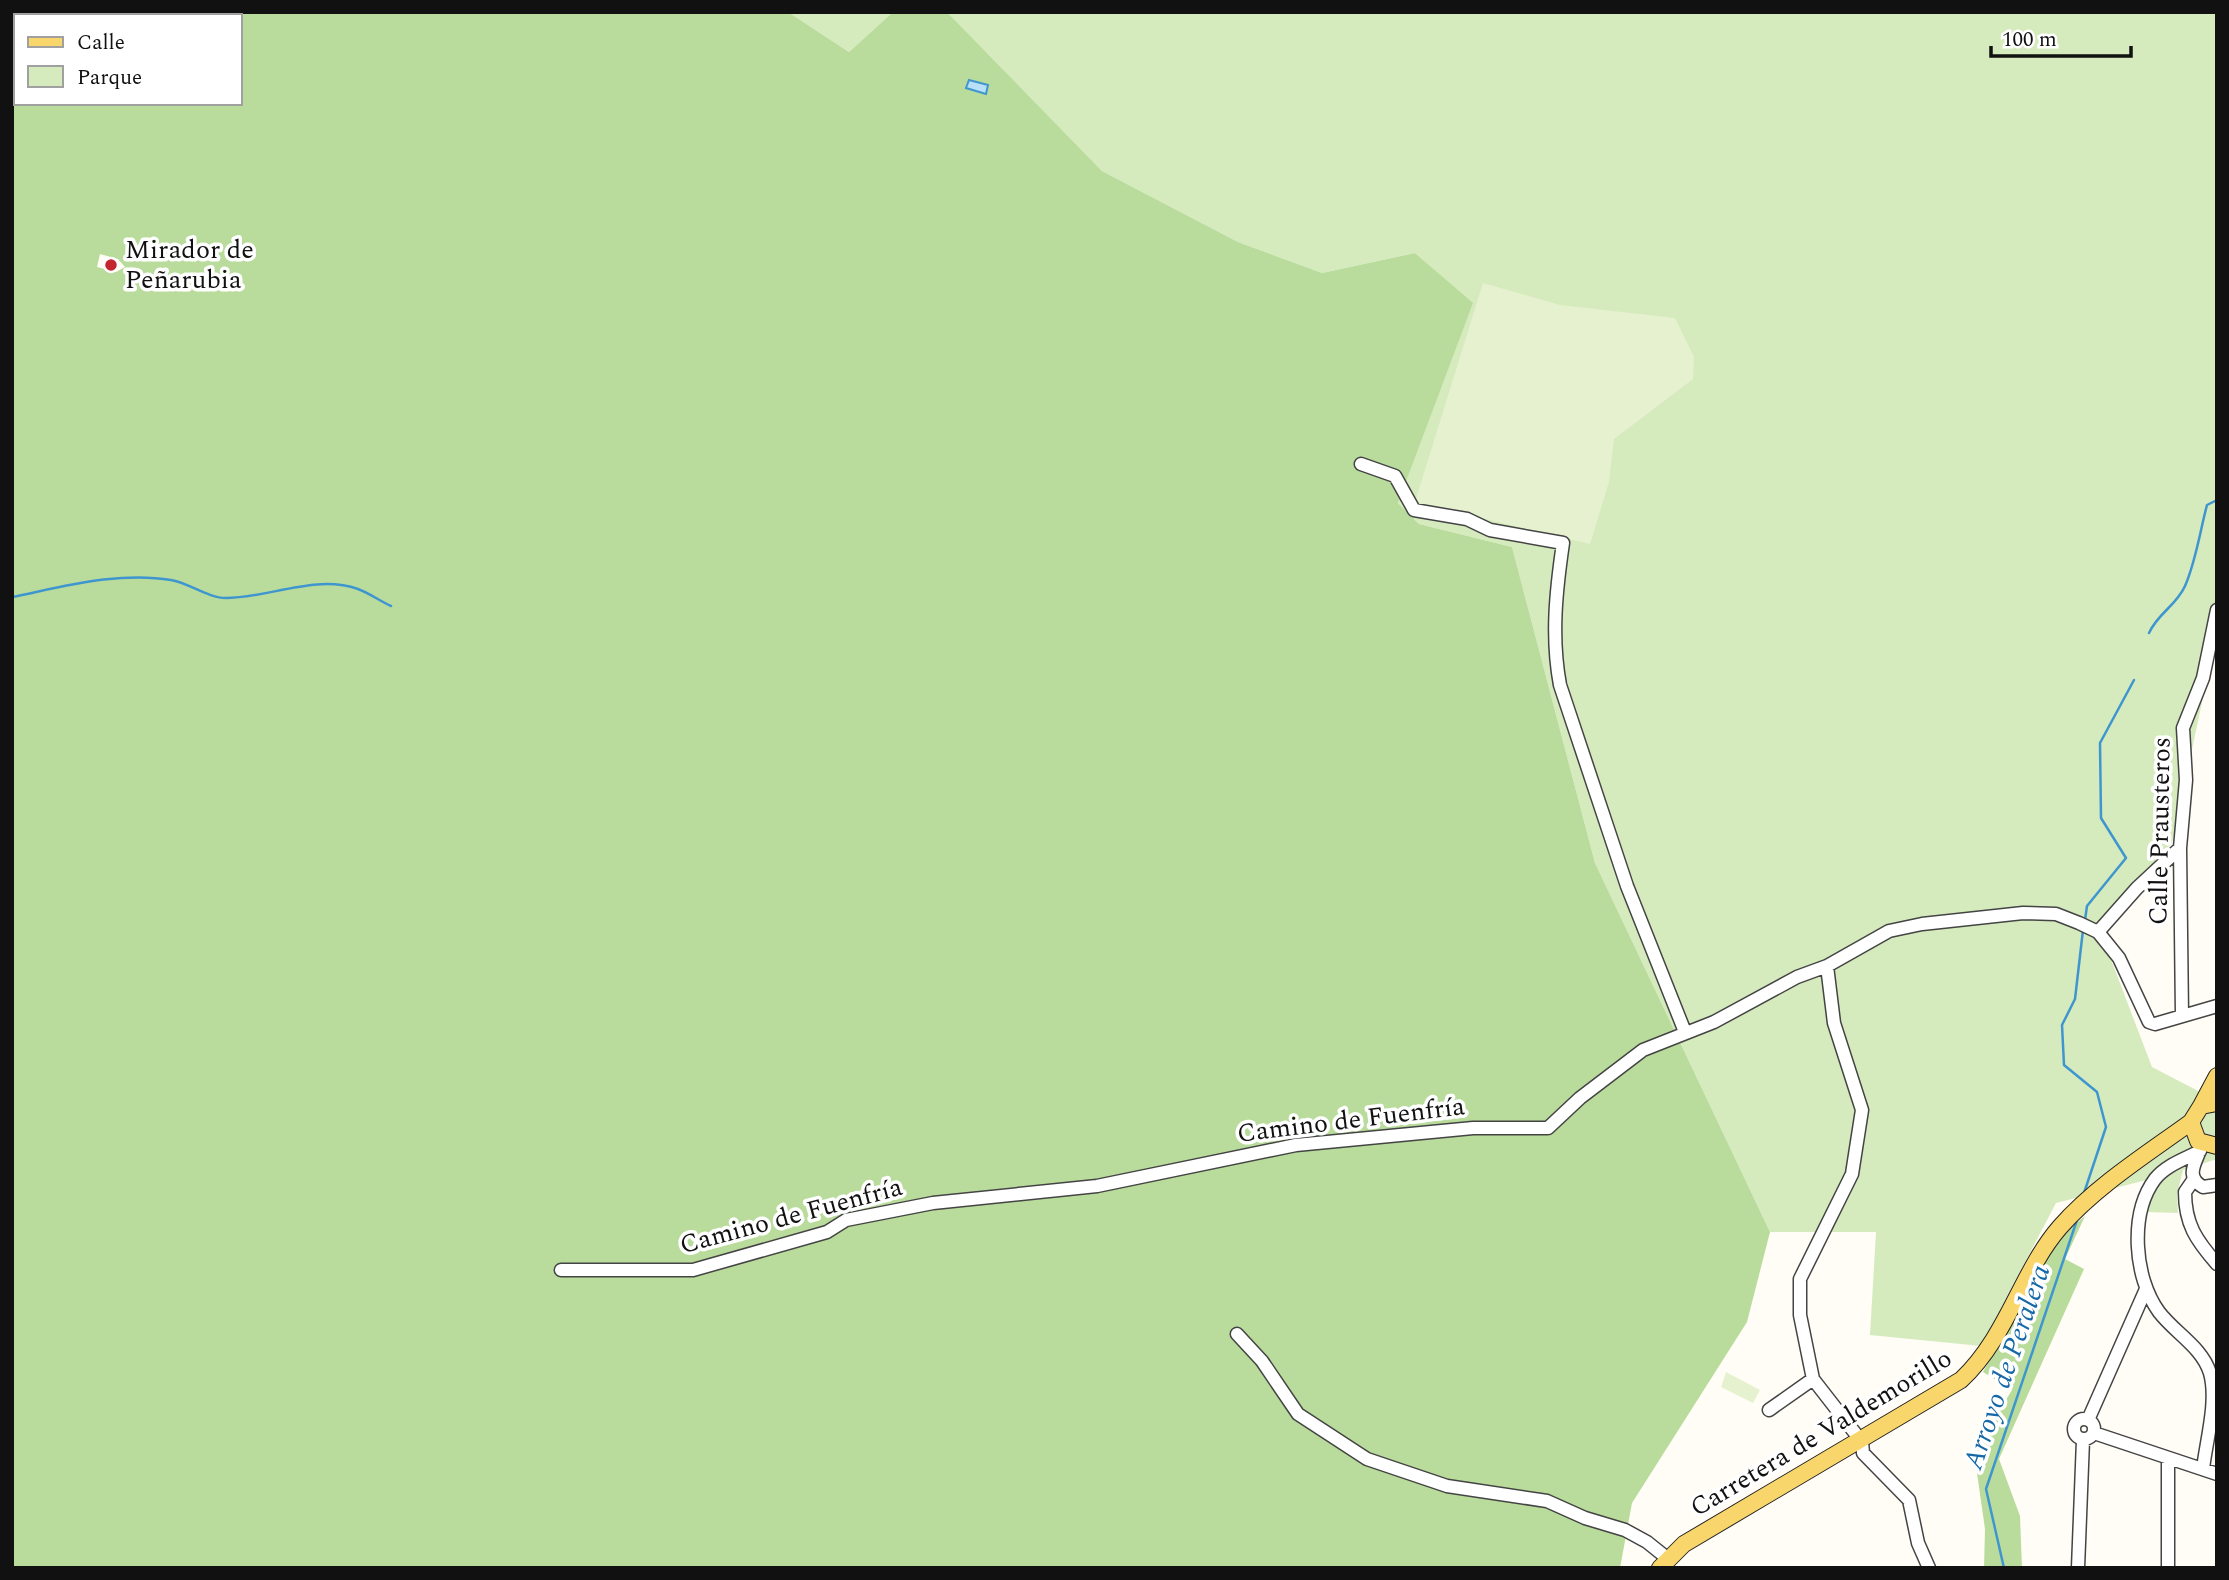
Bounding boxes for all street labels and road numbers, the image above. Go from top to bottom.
street label: Calle Prausteros [2138,736,2182,926]
street label: Camino de Fuenfría [1235,1086,1467,1154]
street label: Camino de Fuenfría [675,1167,907,1265]
street label: Carretera de Valdemorillo [1682,1339,1960,1527]

